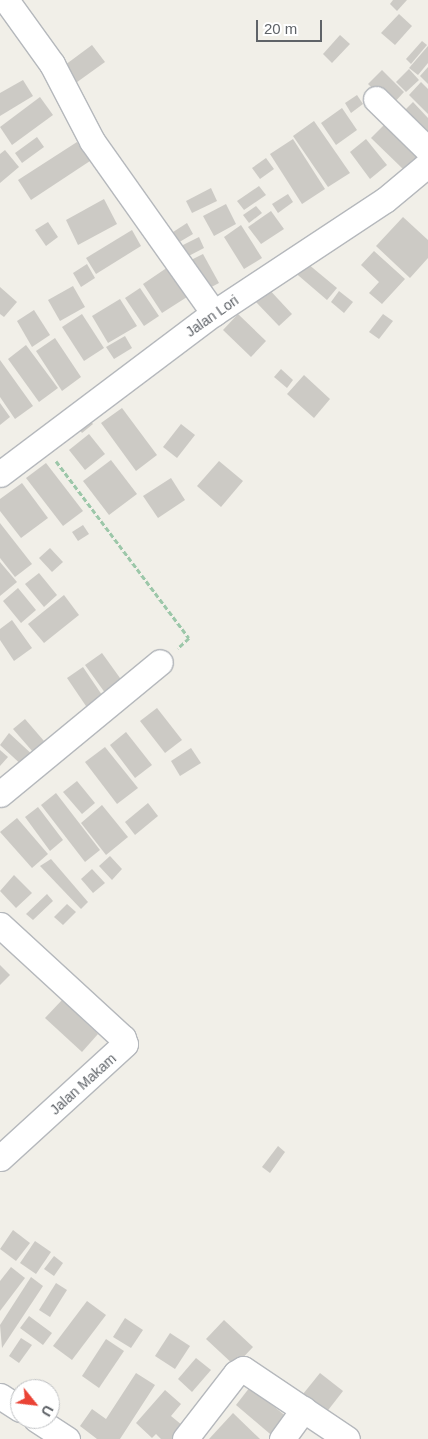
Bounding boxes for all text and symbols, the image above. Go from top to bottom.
scale bar [258,10,324,42]
text: 20 m [264,20,297,37]
street label: Jalan Lori [182,292,242,340]
street label: Jalan Makam [46,1050,120,1118]
north arrow [10,1379,60,1429]
text: U [38,1402,57,1419]

